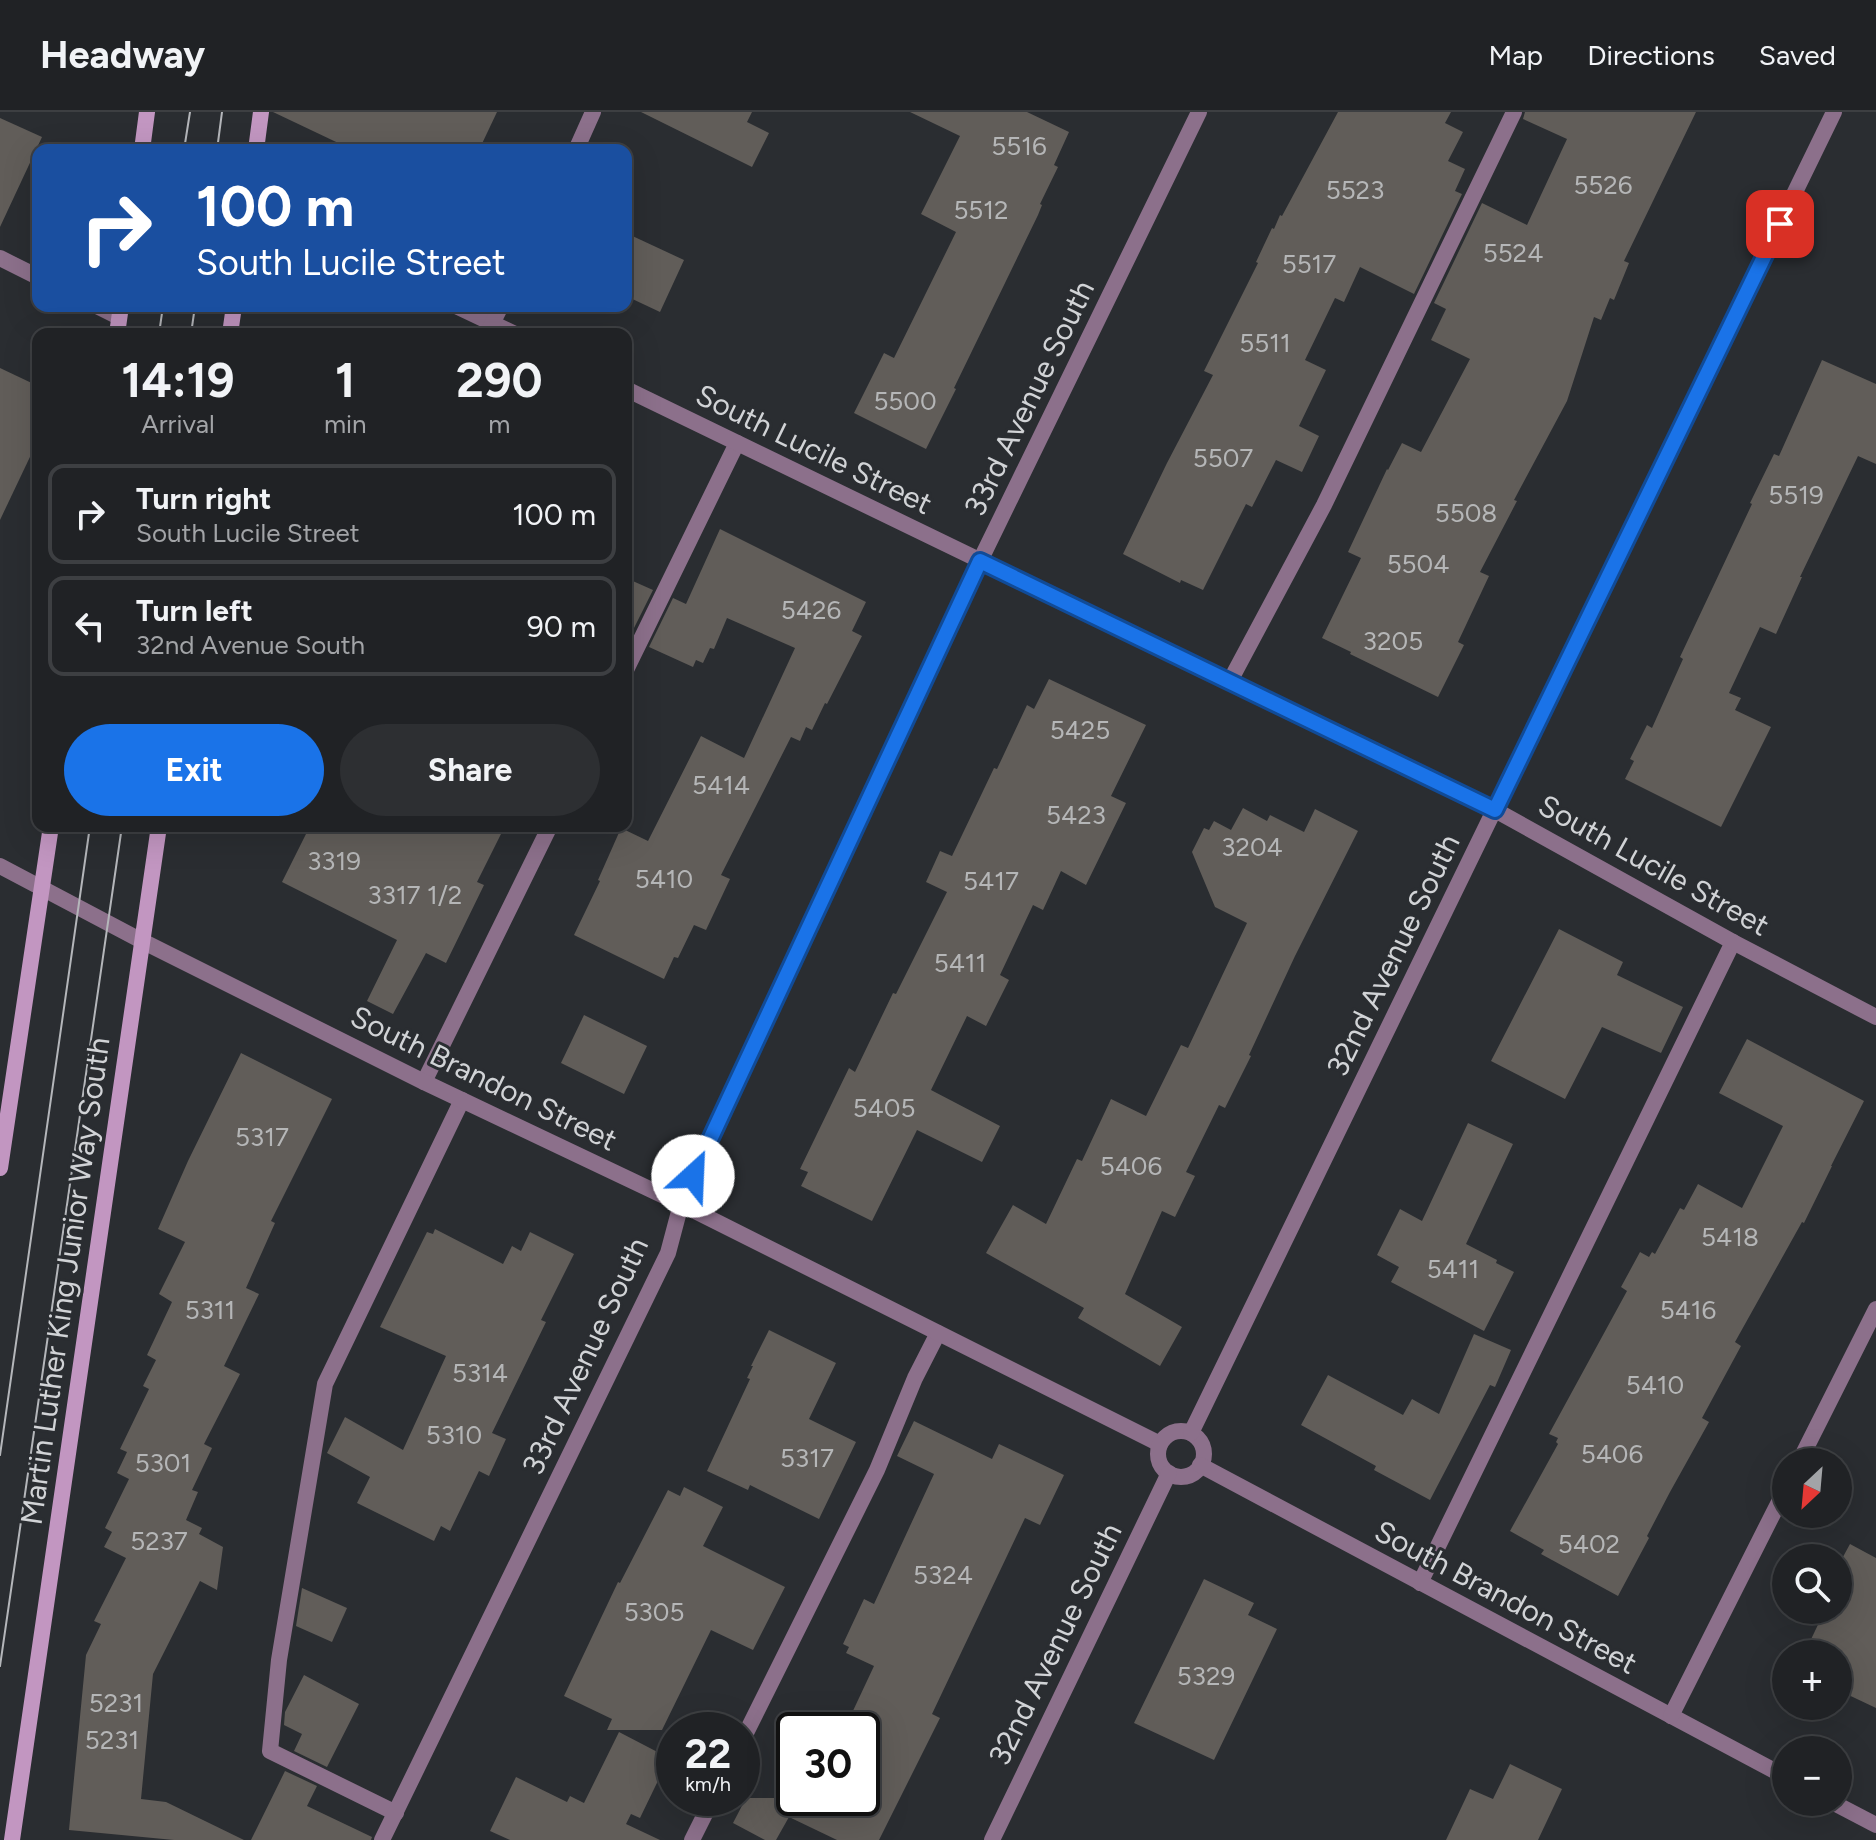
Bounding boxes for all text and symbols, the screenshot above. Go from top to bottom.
text: Headway [40,32,205,78]
text: Map [1489,38,1543,72]
text: Directions [1587,38,1715,72]
text: Saved [1759,38,1836,72]
house number: 5516 [991,130,1047,162]
house number: 5526 [1573,169,1633,201]
text: 100 m [196,173,354,240]
house number: 5523 [1326,174,1384,206]
icon: right [64,176,168,280]
pin [1746,190,1814,258]
house number: 5512 [953,194,1009,226]
icon: arrive [1758,202,1802,246]
house number: 5524 [1483,237,1543,269]
text: South Lucile Street [196,241,506,284]
house number: 5517 [1282,248,1336,280]
street label: 33rd Avenue South [956,274,1102,522]
house number: 5511 [1239,327,1291,359]
text: 14:19 [121,351,235,409]
text: 1 [335,351,355,409]
text: 290 [456,351,543,409]
street label: South Lucile Street [690,376,938,522]
house number: 5500 [873,385,937,417]
text: Arrival [141,408,215,440]
text: min [324,408,367,440]
text: m [488,408,510,440]
house number: 5507 [1193,442,1253,474]
house number: 5519 [1768,479,1824,511]
text: Turn right [136,480,271,517]
icon: right [68,492,112,536]
text: 100 m [512,496,596,533]
house number: 5508 [1435,497,1497,529]
text: South Lucile Street [136,517,360,549]
house number: 5504 [1387,548,1449,580]
text: Turn left [136,592,253,629]
house number: 5426 [781,594,841,626]
icon: left [68,604,112,648]
text: 90 m [527,608,596,645]
house number: 3205 [1363,625,1423,657]
text: 32nd Avenue South [136,629,365,661]
house number: 5425 [1050,714,1110,746]
button: Exit [64,724,324,816]
button: Share [340,724,600,816]
house number: 5414 [692,769,750,801]
street label: South Lucile Street [1532,786,1776,944]
house number: 5423 [1046,799,1106,831]
street label: 32nd Avenue South [1318,828,1468,1082]
house number: 3204 [1221,831,1283,863]
house number: 3319 [307,845,361,877]
house number: 5410 [635,863,693,895]
house number: 5417 [963,865,1019,897]
house number: 3317 1/2 [368,879,462,911]
house number: 5411 [934,947,986,979]
street label: South Brandon Street [345,997,623,1159]
street label: Martin Luther King Junior Way South [12,1035,118,1527]
house number: 5405 [853,1092,915,1124]
house number: 5317 [235,1121,289,1153]
position arrow [651,1134,735,1218]
house number: 5406 [1100,1150,1162,1182]
house number: 5418 [1701,1221,1759,1253]
street label: 33rd Avenue South [514,1232,656,1480]
house number: 5411 [1427,1253,1479,1285]
house number: 5311 [185,1294,235,1326]
house number: 5416 [1660,1294,1716,1326]
house number: 5314 [452,1357,508,1389]
house number: 5410 [1626,1369,1684,1401]
house number: 5310 [426,1419,482,1451]
house number: 5406 [1581,1438,1643,1470]
house number: 5317 [780,1442,834,1474]
house number: 5301 [135,1447,191,1479]
north arrow [1772,1448,1852,1528]
map controls [1772,1448,1852,1816]
street label: South Brandon Street [1369,1512,1643,1682]
street label: 32nd Avenue South [980,1517,1130,1771]
house number: 5237 [130,1525,188,1557]
house number: 5402 [1558,1528,1620,1560]
button: search [1772,1544,1852,1624]
house number: 5324 [913,1559,973,1591]
house number: 5305 [624,1596,684,1628]
button: + [1772,1640,1852,1720]
house number: 5329 [1177,1660,1235,1692]
house number: 5231 [89,1687,143,1719]
speed limit sign: 30 [776,1712,880,1816]
house number: 5231 [85,1724,139,1756]
text: 22 [685,1730,731,1778]
button: − [1772,1736,1852,1816]
text: km/h [685,1772,731,1796]

